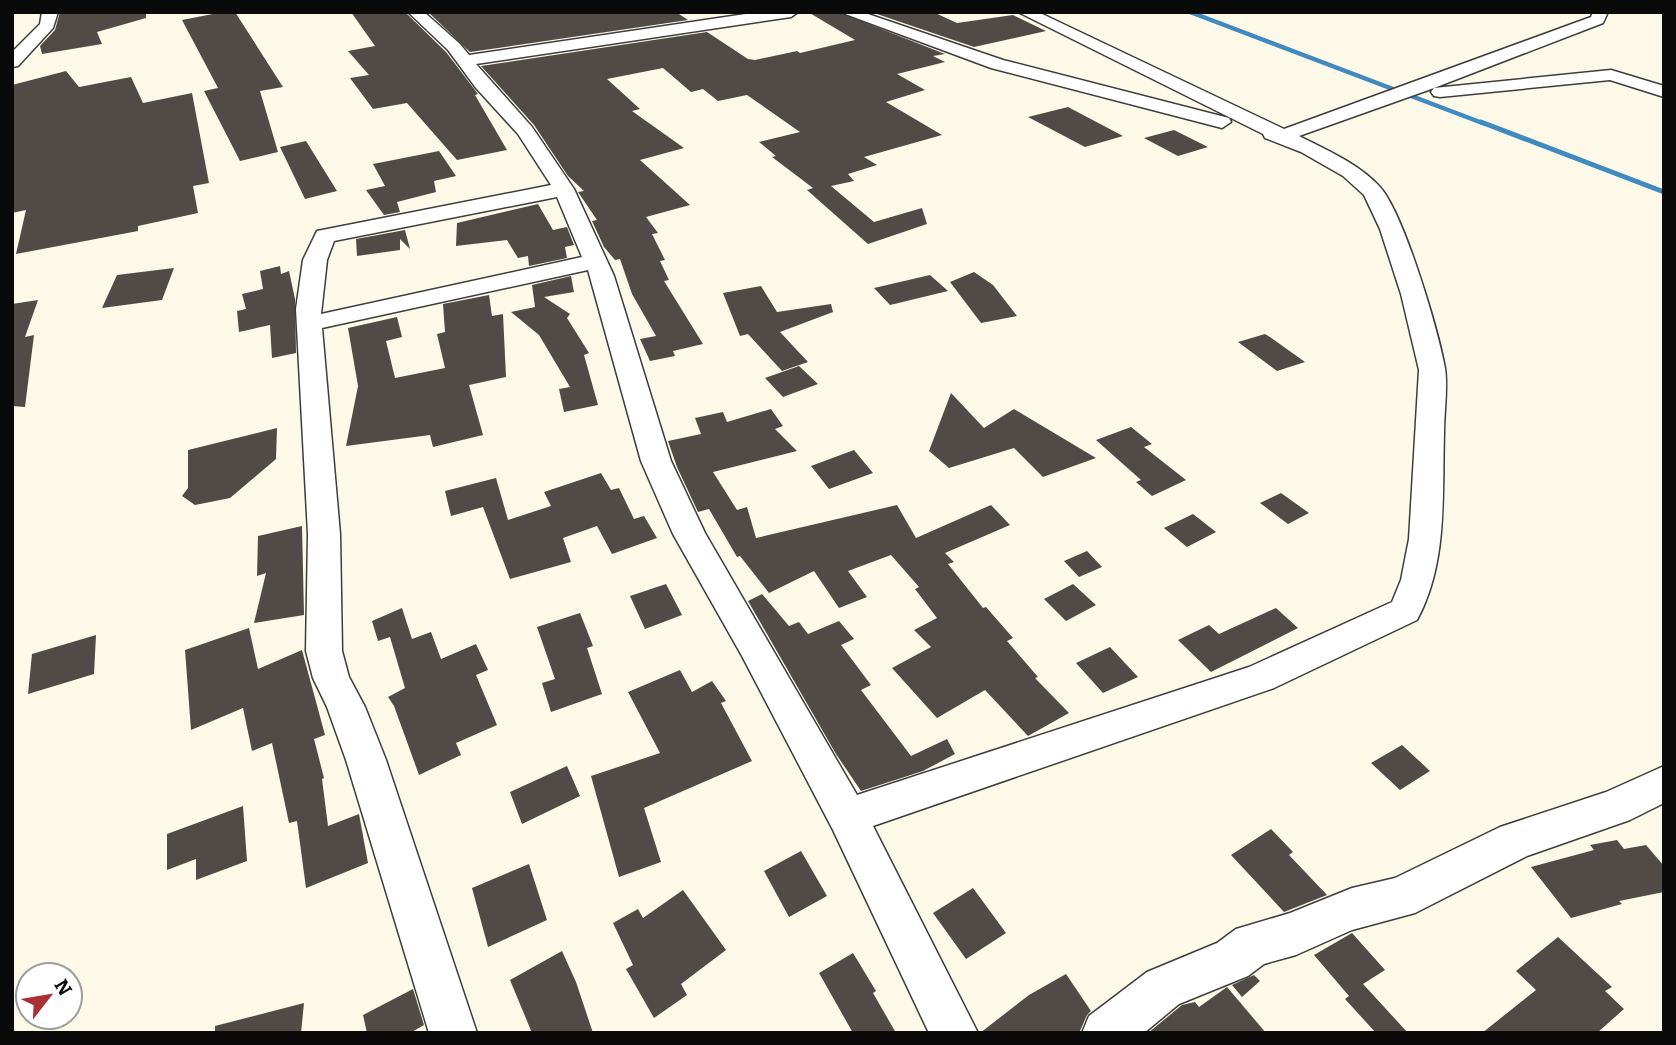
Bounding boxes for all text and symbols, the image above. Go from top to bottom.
north arrow [14,961,84,1031]
text: N [50,975,77,1000]

